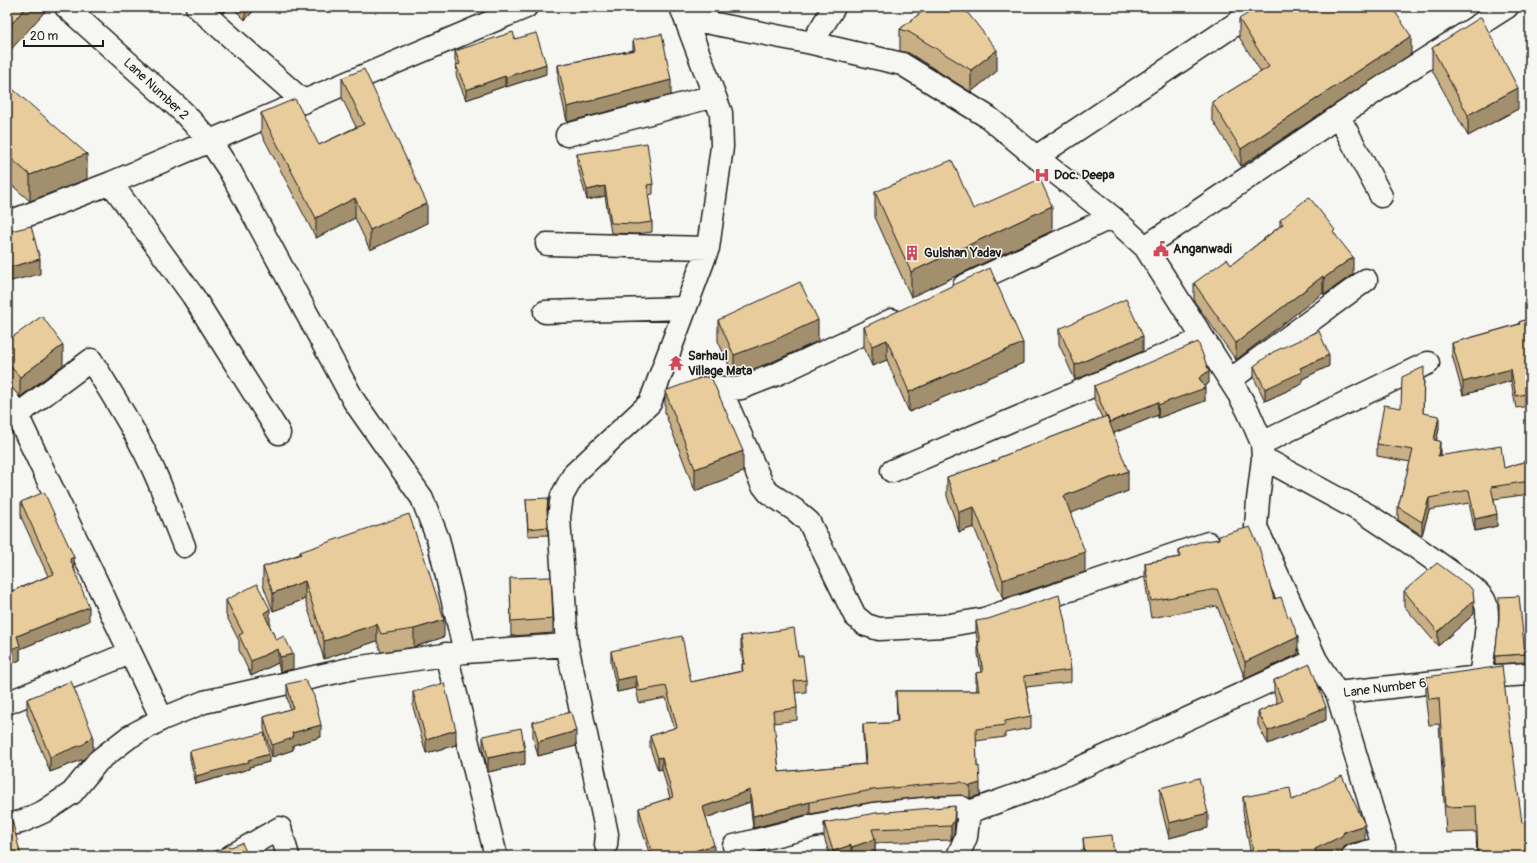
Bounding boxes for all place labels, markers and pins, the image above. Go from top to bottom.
hospital icon: Doc. Deepa [1033,166,1051,184]
place label: Doc. Deepa [1054,167,1115,183]
public building icon: Anganwadi [1152,240,1170,258]
place label: Anganwadi [1173,241,1233,257]
building icon: Gulshan Yadav [903,244,921,262]
place label: Gulshan Yadav [924,245,1001,261]
place label: Sarhaul Village Mata [688,348,752,379]
temple icon: Sarhaul Village Mata [667,354,685,372]

